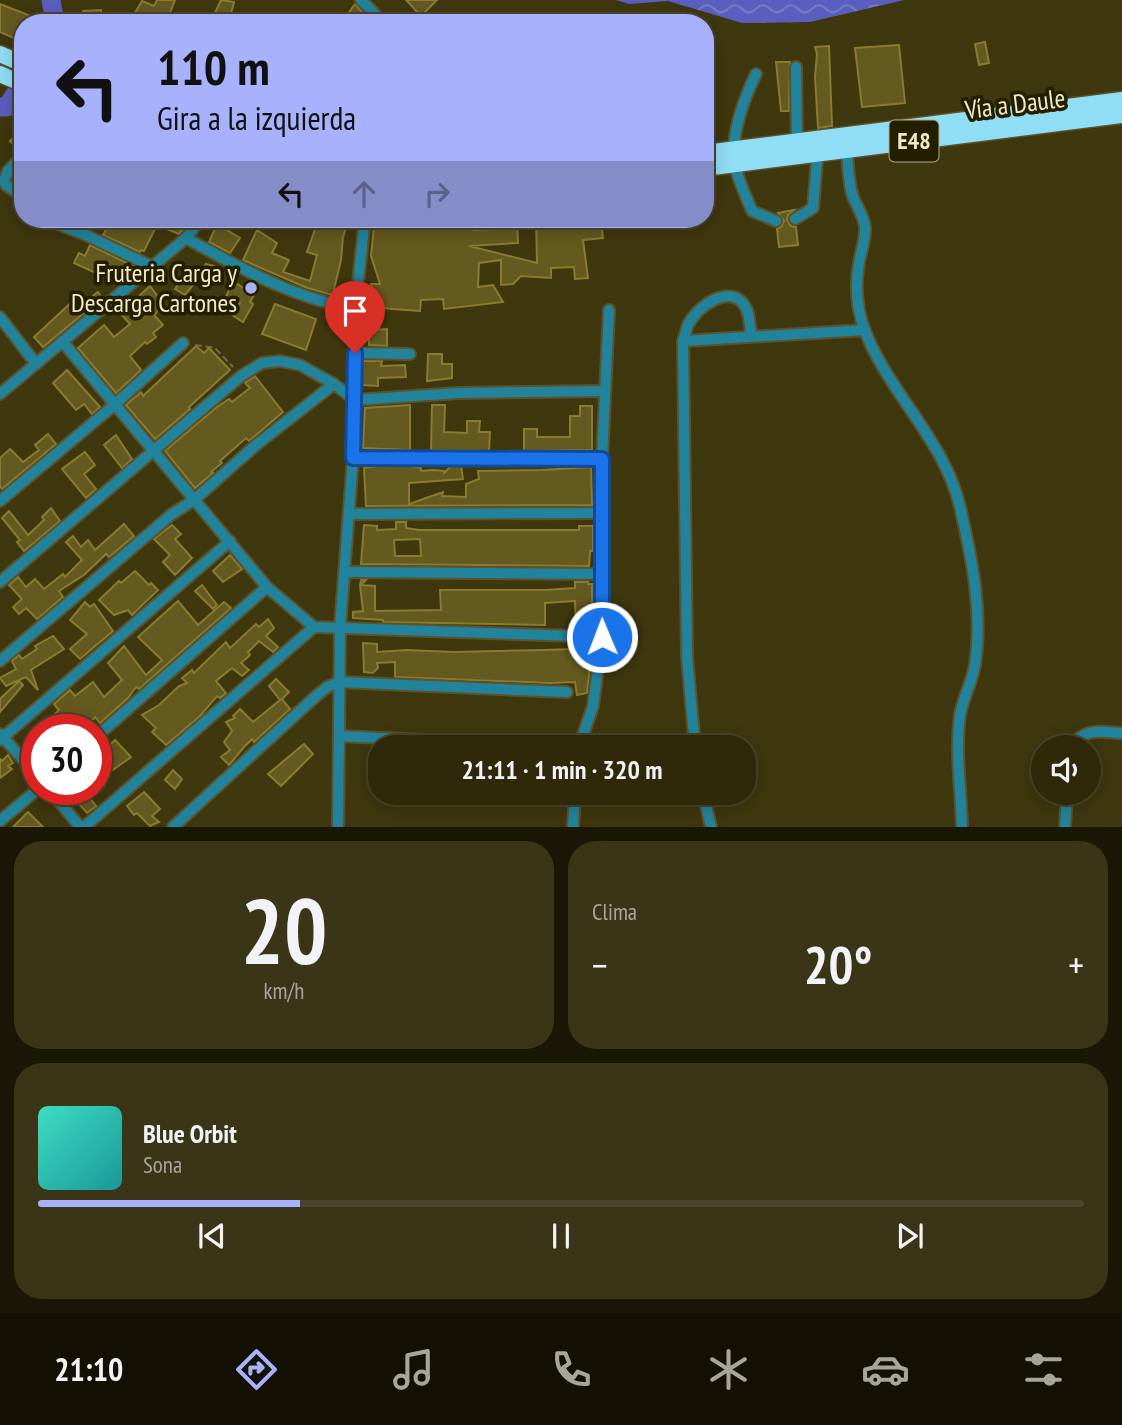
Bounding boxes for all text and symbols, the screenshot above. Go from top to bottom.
text: 110 m [157,35,270,99]
icon: left [42,42,133,133]
street label: Vía a Daule [962,81,1067,126]
text: Gira a la izquierda [157,97,356,139]
road number: E48 [890,120,939,162]
icon: left [272,175,310,213]
icon: ahead [345,175,383,213]
icon: right [418,175,456,213]
place label: Fruteria Carga y Descarga Cartones [71,256,237,319]
marker: Fruteria Carga y Descarga Cartones [243,280,259,296]
pin [325,281,385,353]
icon: arrive [336,292,374,330]
position arrow [565,600,639,674]
speed limit sign: 30 [21,714,112,805]
map controls [1031,735,1101,805]
button: sound [1031,735,1101,805]
text: 21:11 · 1 min · 320 m [462,753,662,786]
text: 20 [241,871,328,989]
text: Clima [592,897,637,926]
text: 20° [804,931,872,998]
text: − [592,940,608,989]
text: + [1068,940,1084,989]
text: km/h [264,976,304,1005]
text: Blue Orbit [143,1117,237,1150]
text: Sona [143,1150,182,1179]
icon: previous [193,1217,231,1255]
icon: pause [542,1217,580,1255]
icon: next [891,1217,929,1255]
icon: directions [232,1345,281,1394]
icon: music [389,1345,438,1394]
icon: phone [547,1345,596,1394]
icon: climate [704,1345,753,1394]
icon: car [861,1345,910,1394]
icon: filters [1019,1345,1068,1394]
text: 21:10 [54,1348,123,1390]

